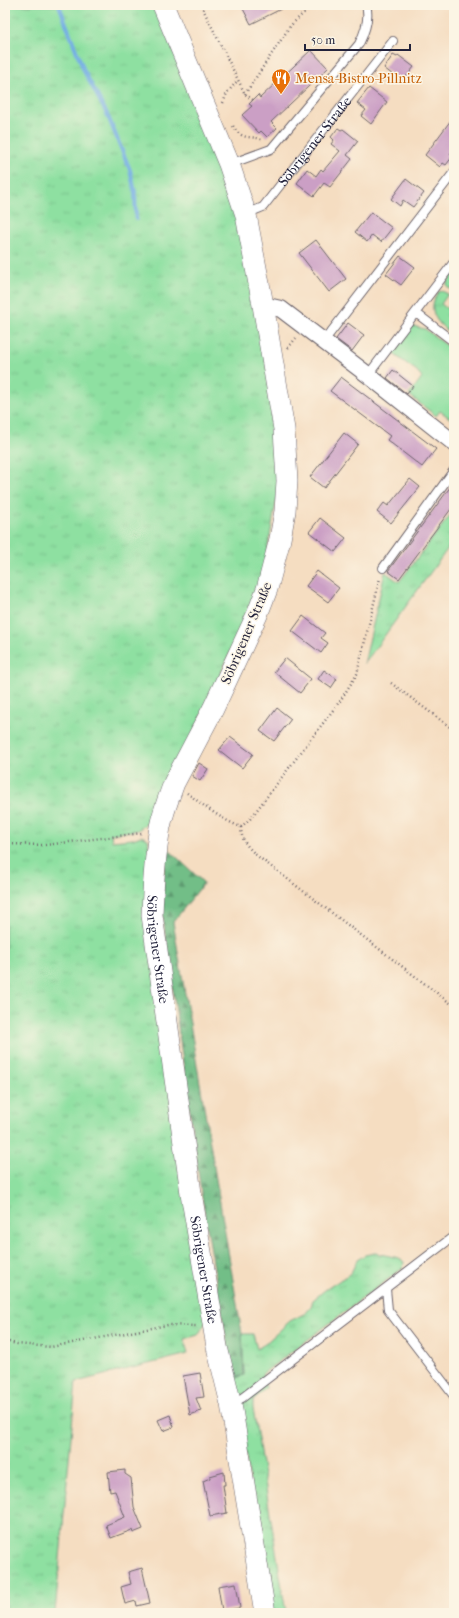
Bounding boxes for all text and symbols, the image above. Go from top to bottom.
scale bar [305,26,410,52]
text: 50 m [311,33,335,47]
restaurant icon: Mensa-Bistro-Pillnitz [270,67,292,95]
place label: Mensa-Bistro-Pillnitz [295,70,422,87]
street label: Söbrigener Straße [275,93,355,190]
street label: Söbrigener Straße [217,580,276,687]
street label: Söbrigener Straße [143,895,172,1005]
street label: Söbrigener Straße [186,1215,221,1325]

